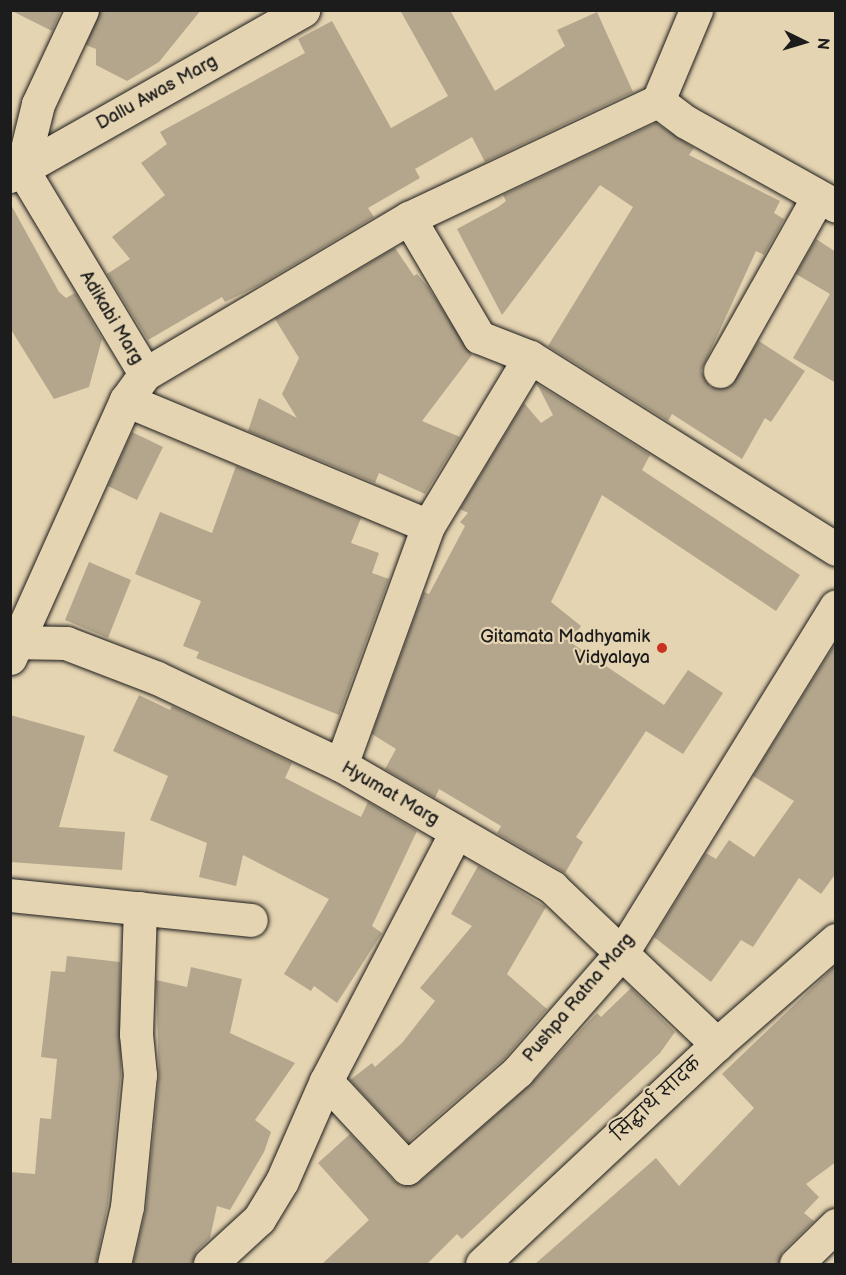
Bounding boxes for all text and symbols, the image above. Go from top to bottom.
north arrow [774,12,834,72]
text: N [812,37,832,50]
street label: Dallu Awas Marg [93,51,221,135]
street label: Adikabi Marg [75,267,147,369]
place label: Gitamata Madhyamik Vidyalaya [480,627,650,670]
marker: Gitamata Madhyamik Vidyalaya [655,641,669,655]
street label: Hyumat Marg [337,757,443,831]
street label: Pushpa Ratna Marg [519,929,639,1067]
street label: सिद्धार्थ सादक [608,1053,706,1147]

